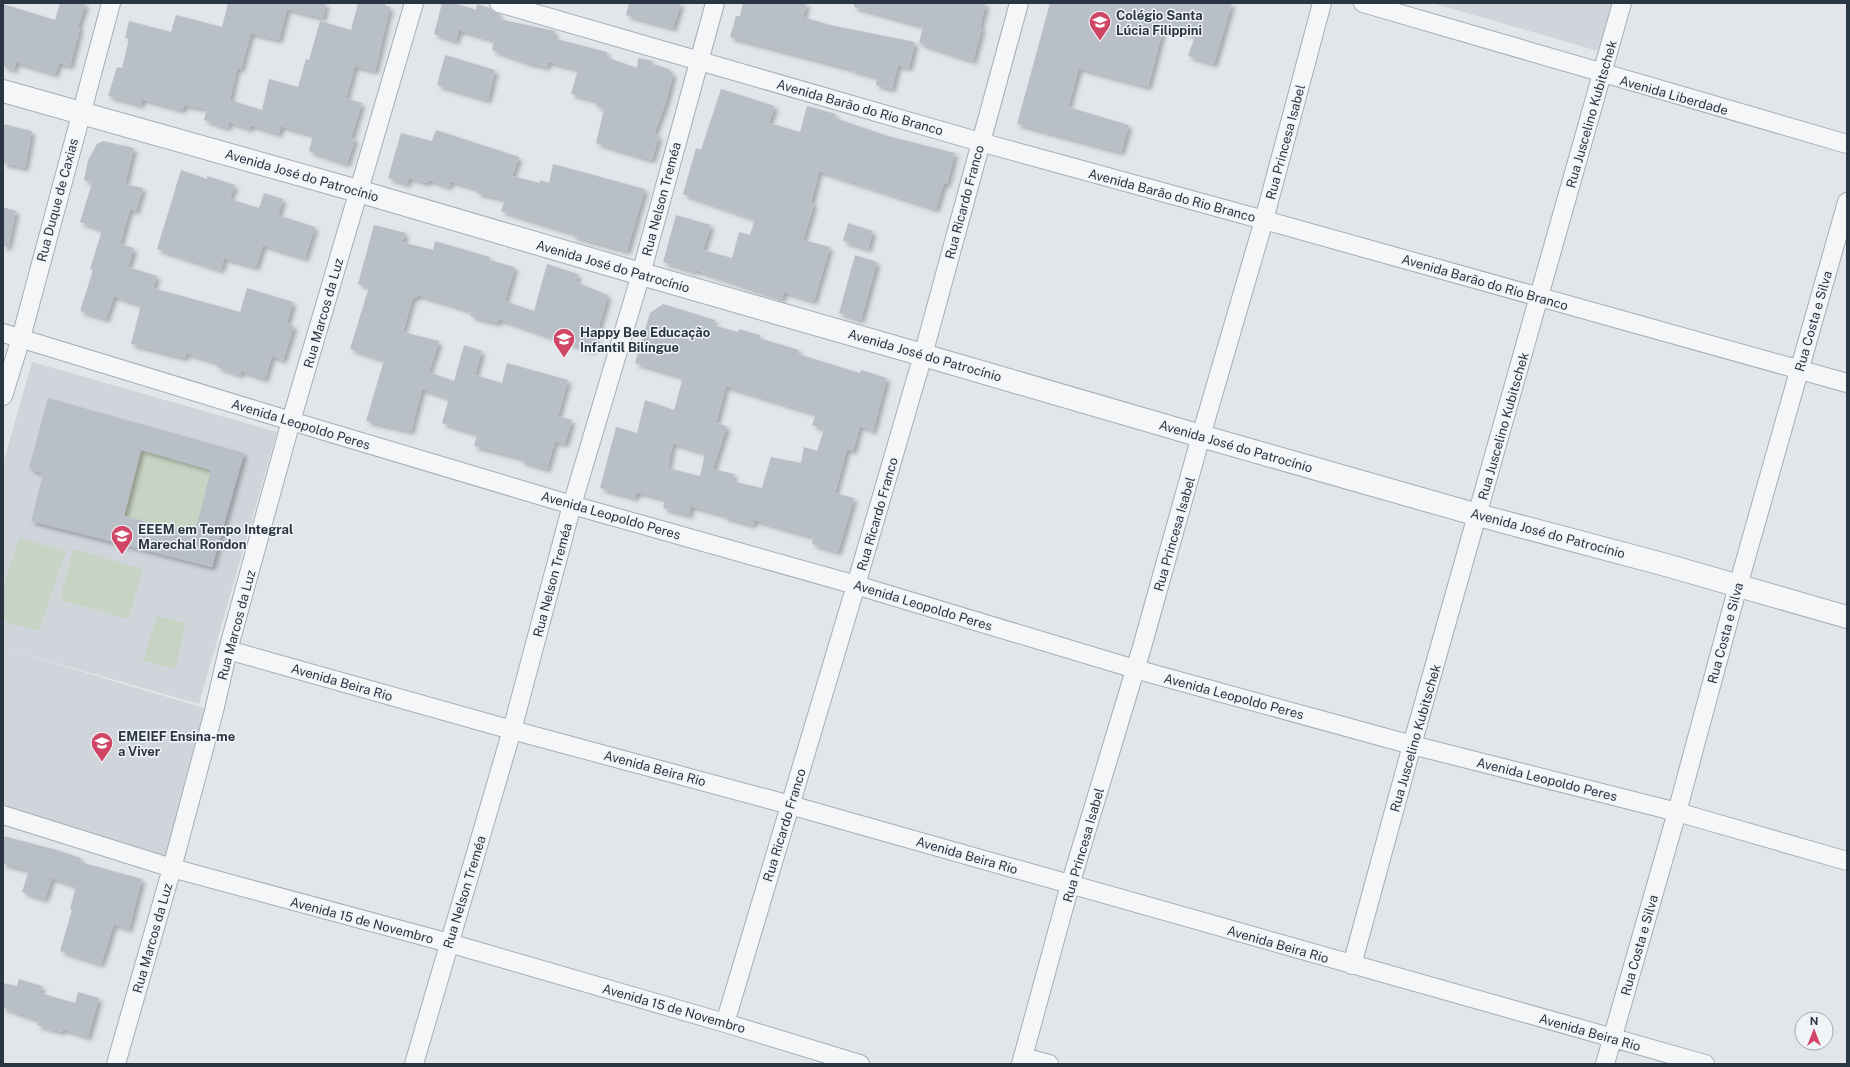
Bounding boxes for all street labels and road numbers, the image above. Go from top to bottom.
street label: Rua Juscelino Kubitschek [1563,38,1620,190]
street label: Avenida Liberdade [1618,73,1730,118]
street label: Avenida Barão do Rio Branco [775,77,945,138]
street label: Rua Princesa Isabel [1263,83,1308,201]
street label: Rua Duque de Caxias [34,137,81,263]
street label: Rua Nelson Treméa [639,141,684,258]
street label: Rua Ricardo Franco [942,143,987,261]
street label: Avenida José do Patrocínio [223,146,380,205]
street label: Avenida Barão do Rio Branco [1087,166,1257,225]
street label: Avenida José do Patrocínio [534,237,691,296]
street label: Avenida Barão do Rio Branco [1400,252,1570,313]
street label: Rua Marcos da Luz [301,257,346,370]
street label: Rua Costa e Silva [1792,269,1835,373]
street label: Avenida José do Patrocínio [846,326,1003,385]
street label: Rua Juscelino Kubitschek [1475,350,1532,502]
street label: Avenida Leopoldo Peres [230,396,372,453]
street label: Avenida José do Patrocínio [1157,417,1314,476]
street label: Rua Ricardo Franco [854,456,901,573]
street label: Rua Princesa Isabel [1151,475,1198,593]
street label: Avenida Leopoldo Peres [539,488,682,543]
street label: Avenida José do Patrocínio [1469,506,1627,561]
street label: Rua Nelson Treméa [530,522,575,639]
street label: Rua Marcos da Luz [215,568,258,682]
street label: Avenida Leopoldo Peres [852,577,994,634]
street label: Rua Costa e Silva [1705,581,1746,685]
street label: Avenida Beira Rio [289,661,394,704]
street label: Rua Juscelino Kubitschek [1387,662,1444,814]
street label: Avenida Leopoldo Peres [1162,671,1306,722]
street label: Avenida Beira Rio [602,748,708,789]
street label: Avenida Leopoldo Peres [1475,755,1619,804]
street label: Rua Ricardo Franco [760,767,809,884]
street label: Rua Princesa Isabel [1060,786,1107,904]
street label: Rua Nelson Treméa [440,834,489,950]
street label: Avenida Beira Rio [914,834,1019,877]
street label: Rua Marcos da Luz [130,882,175,995]
street label: Rua Costa e Silva [1618,893,1661,997]
street label: Avenida 15 de Novembro [288,894,435,947]
street label: Avenida Beira Rio [1225,923,1330,966]
street label: Avenida 15 de Novembro [601,981,747,1036]
street label: Avenida Beira Rio [1537,1011,1642,1054]

